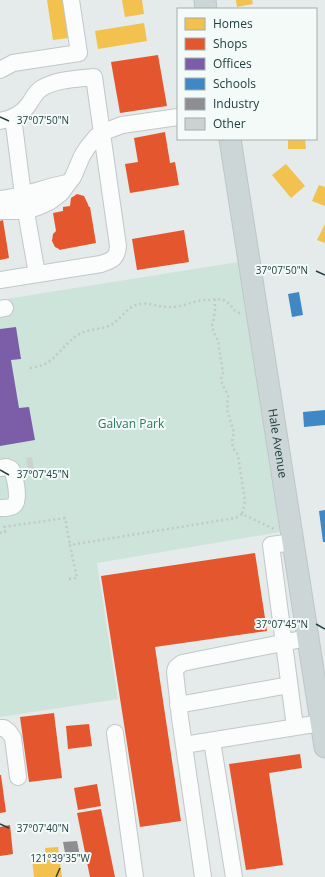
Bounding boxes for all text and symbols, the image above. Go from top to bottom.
legend [177,8,317,140]
text: Homes [213,15,253,32]
text: Shops [213,35,248,52]
text: Offices [213,55,252,72]
text: Schools [213,75,256,92]
text: Industry [213,95,260,112]
text: 37°07'50"N [17,113,69,127]
text: Other [213,115,246,132]
text: 37°07'50"N [256,263,308,277]
street label: Hale Avenue [264,407,292,479]
park label: Galvan Park [98,415,165,432]
text: 37°07'45"N [17,467,69,481]
text: 37°07'45"N [256,617,308,631]
text: 37°07'40"N [17,821,69,835]
text: 121°39'35"W [30,851,91,865]

